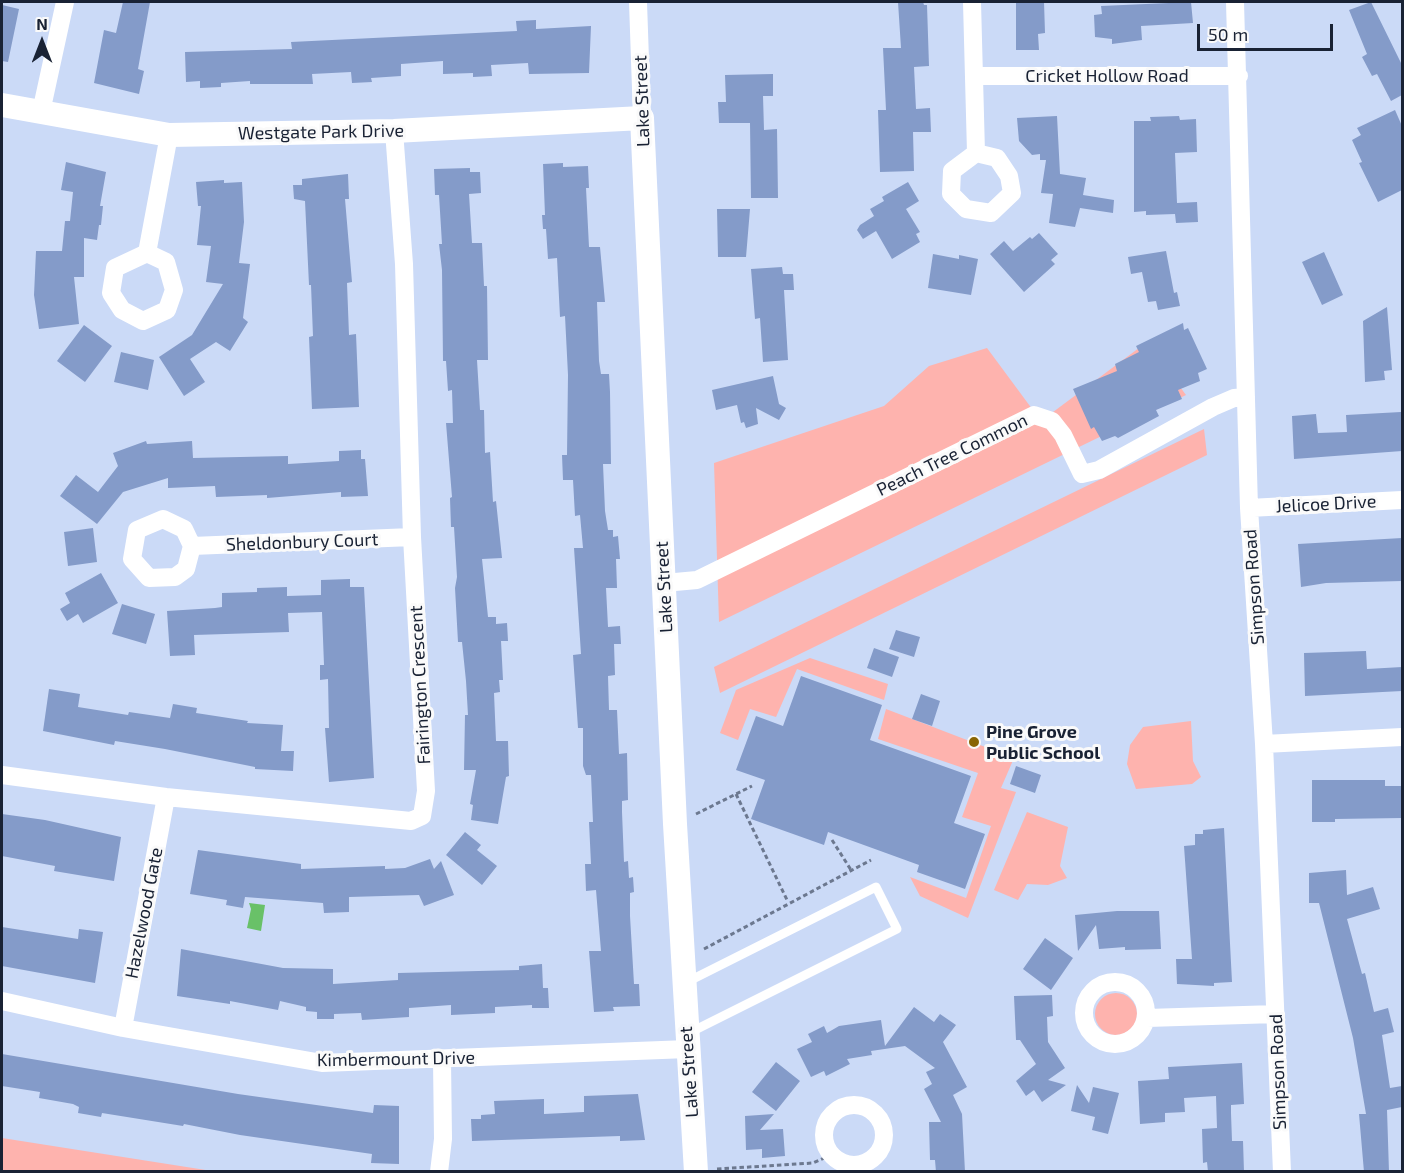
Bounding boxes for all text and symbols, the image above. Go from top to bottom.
north arrow [12,12,72,72]
scale bar [1200,12,1336,50]
text: N [36,14,48,33]
text: 50 m [1208,23,1248,45]
street label: Lake Street [630,55,654,147]
street label: Cricket Hollow Road [1025,65,1189,87]
street label: Westgate Park Drive [238,120,404,144]
street label: Peach Tree Common [873,409,1031,501]
street label: Jelicoe Drive [1275,491,1377,517]
street label: Simpson Road [1239,528,1269,646]
street label: Sheldonbury Court [225,529,379,555]
street label: Lake Street [651,541,677,633]
street label: Fairington Crescent [405,605,435,765]
place label: Pine Grove Public School [986,721,1100,764]
marker: Pine Grove Public School [967,735,981,749]
street label: Hazelwood Gate [121,846,167,980]
street label: Simpson Road [1265,1014,1291,1130]
street label: Lake Street [675,1025,703,1119]
street label: Kimbermount Drive [317,1047,475,1071]

